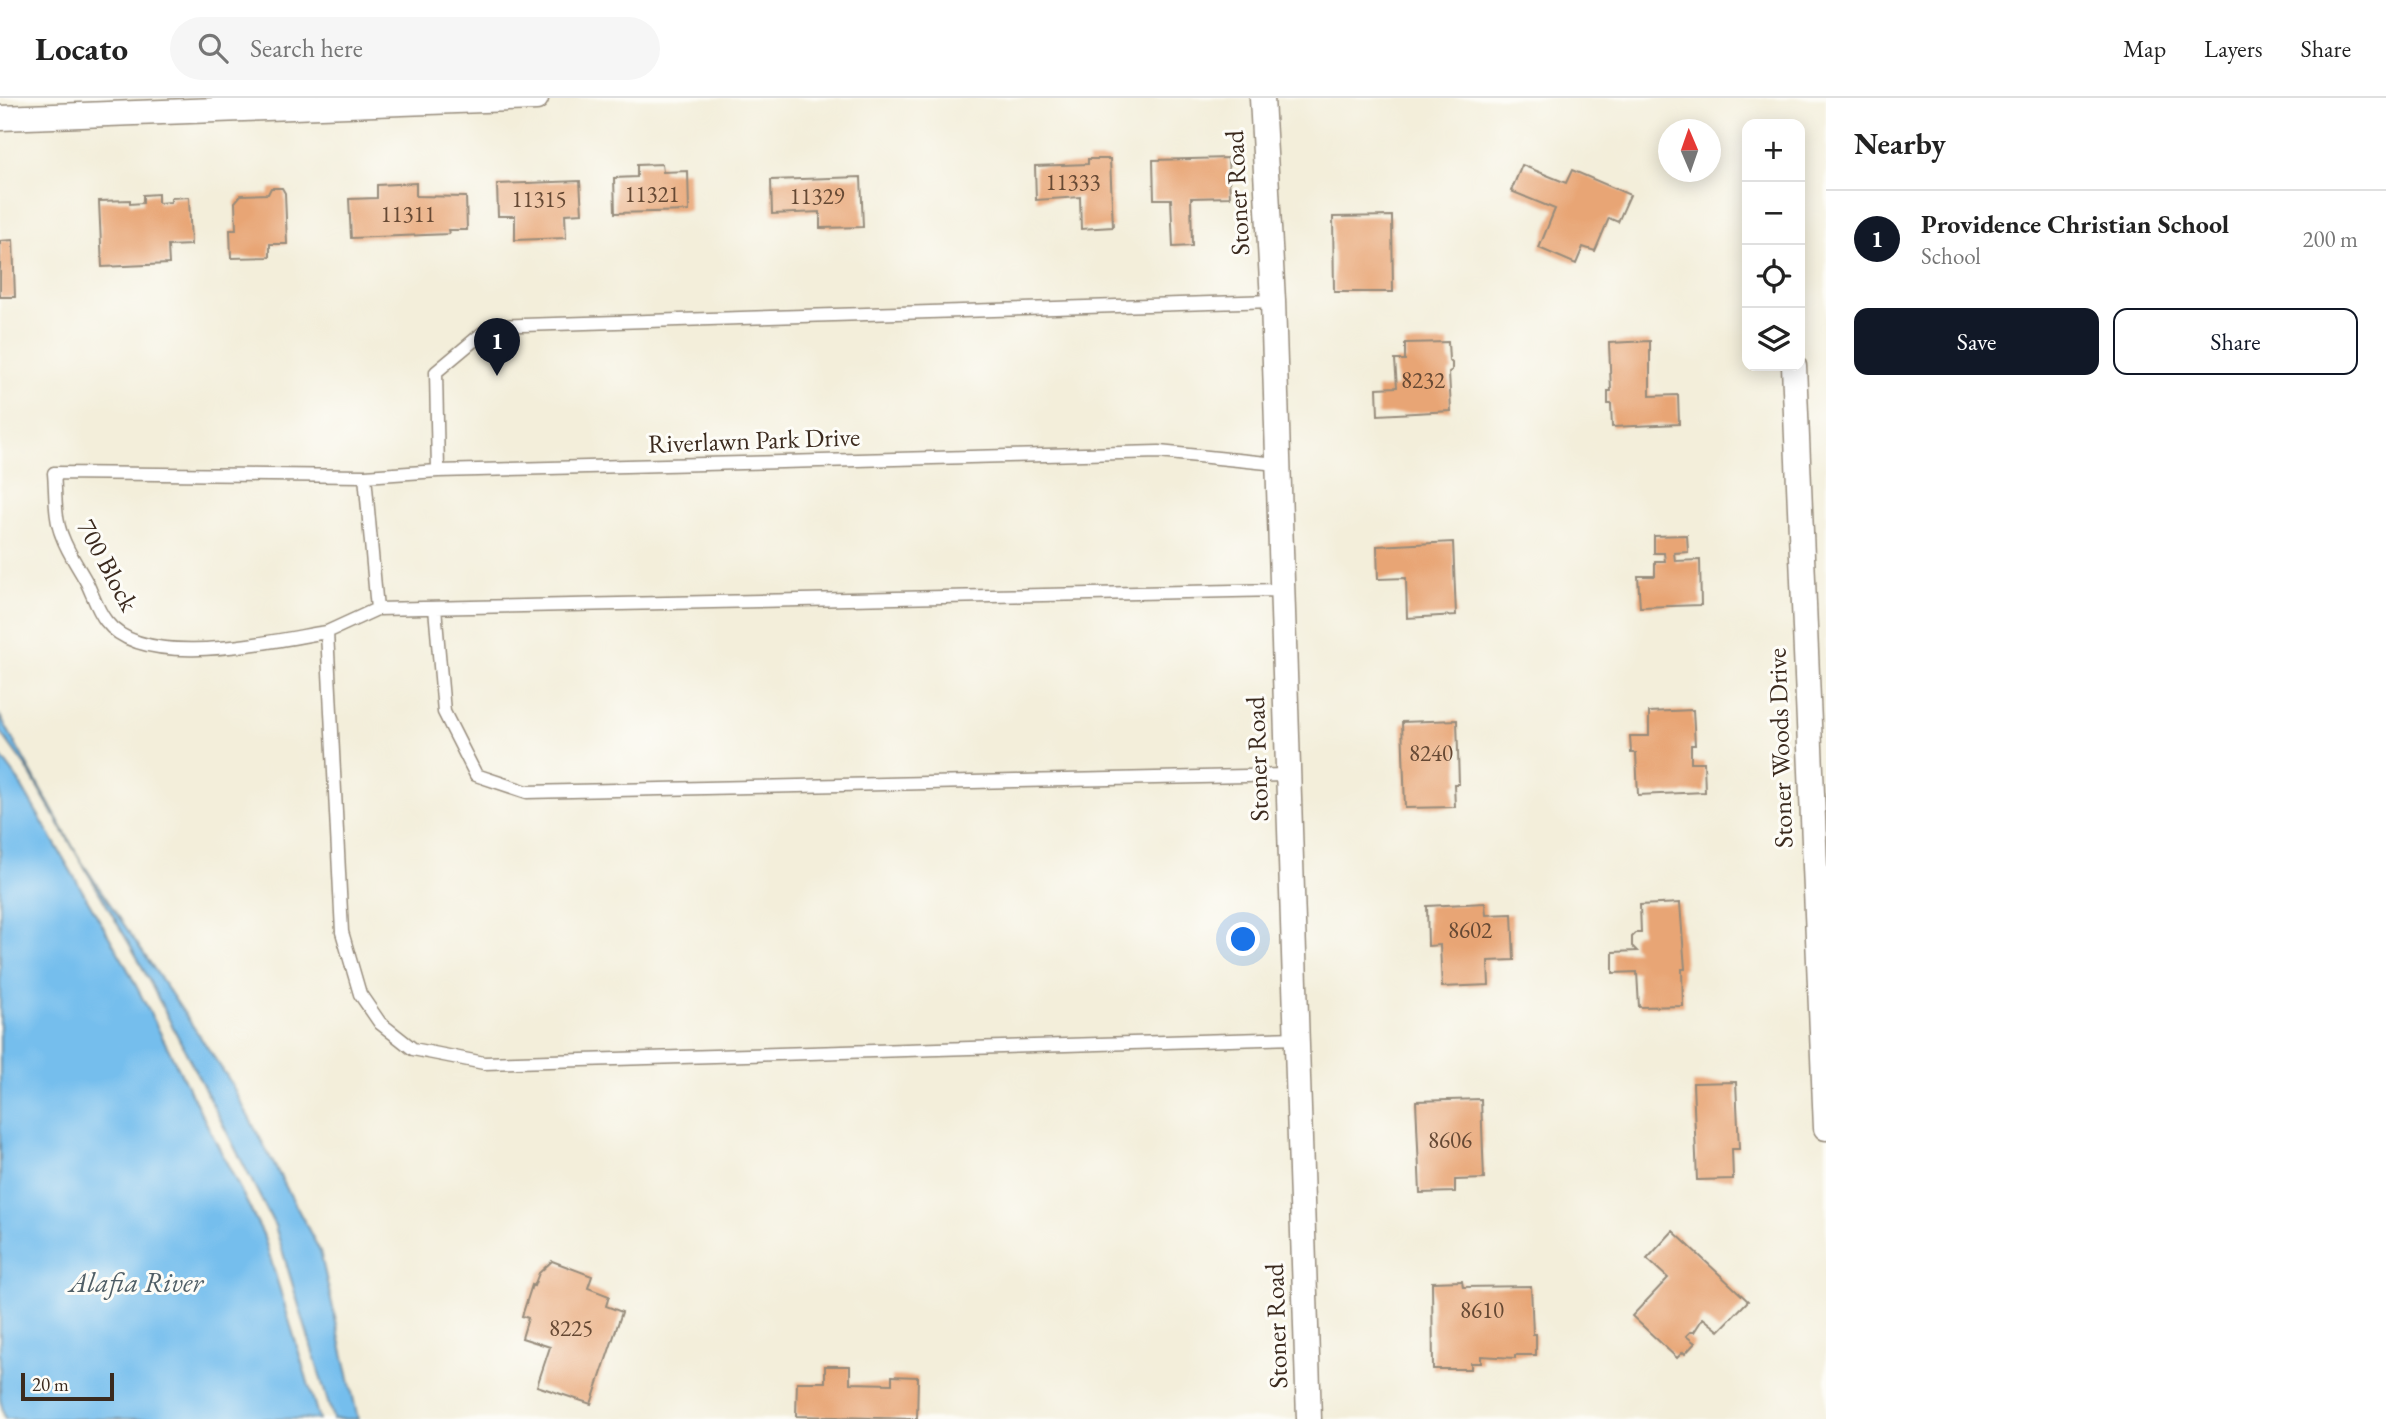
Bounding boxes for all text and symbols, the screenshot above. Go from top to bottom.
search box [170,17,660,80]
text: Locato [35,27,128,70]
icon: search [194,29,232,67]
text: Search here [250,31,363,65]
text: Map [2123,33,2166,64]
text: Layers [2204,33,2263,64]
text: Share [2301,33,2351,64]
north arrow [1658,119,1721,182]
map controls [1742,119,1805,371]
button: + [1742,119,1805,182]
text: Nearby [1854,124,1946,163]
street label: Stoner Road [1217,129,1257,256]
house number: 11333 [1045,167,1101,197]
house number: 11321 [624,179,680,209]
house number: 11329 [789,181,845,211]
button: − [1742,182,1805,245]
house number: 11315 [511,184,567,214]
house number: 11311 [380,199,436,229]
text: Providence Christian School [1921,207,2229,241]
text: 1 [1871,224,1883,254]
text: 200 m [2302,224,2358,254]
text: School [1921,241,1981,271]
button: locate [1742,245,1805,308]
button: layers [1742,308,1805,371]
button: Save [1854,308,2099,375]
button: Share [2113,308,2358,375]
pin: 1 [474,318,520,376]
house number: 8232 [1401,365,1445,395]
street label: Riverlawn Park Drive [647,419,861,461]
street label: 700 Block [70,513,147,618]
street label: Stoner Woods Drive [1760,647,1800,849]
street label: Stoner Road [1238,695,1276,822]
house number: 8240 [1409,738,1453,768]
house number: 8602 [1448,915,1492,945]
your location [1226,922,1260,956]
house number: 8606 [1428,1125,1472,1155]
street label: Stoner Road [1257,1262,1295,1389]
water label: Alafia River [67,1264,205,1300]
house number: 8610 [1460,1295,1504,1325]
house number: 8225 [549,1313,593,1343]
scale bar [21,1370,114,1402]
text: 20 m [32,1372,69,1397]

